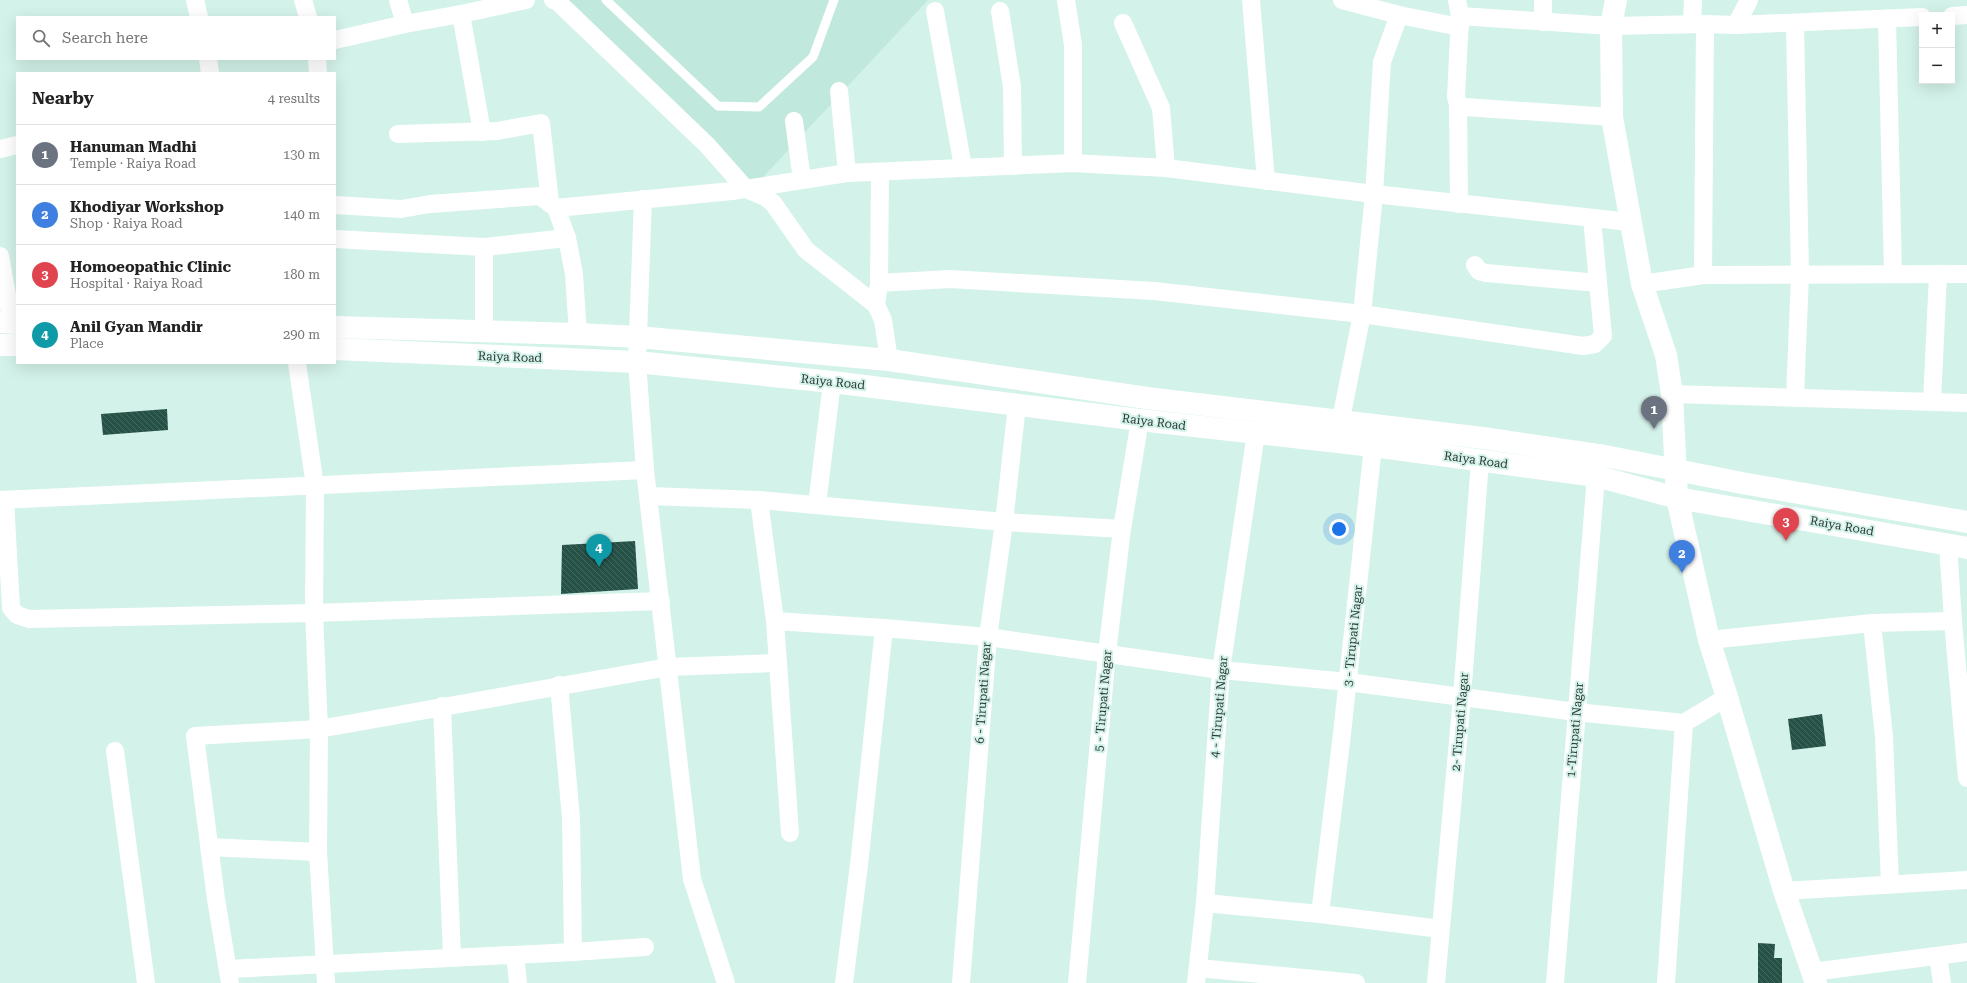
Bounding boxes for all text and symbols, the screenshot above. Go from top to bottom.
map controls [1919,12,1955,84]
button: + [1919,12,1955,48]
search box [16,16,336,60]
icon: search [30,27,52,49]
text: Search here [62,29,148,47]
button: − [1919,48,1955,84]
text: Nearby [32,88,94,108]
text: 4 results [268,91,320,106]
text: Hanuman Madhi [70,138,197,156]
text: 1 [41,147,49,162]
text: 130 m [283,147,320,162]
text: Temple · Raiya Road [70,156,196,171]
text: Khodiyar Workshop [70,198,224,216]
text: 2 [41,207,49,222]
text: 140 m [283,207,320,222]
text: Shop · Raiya Road [70,216,183,231]
text: Homoeopathic Clinic [70,258,231,276]
text: 3 [41,267,49,282]
text: 180 m [283,267,320,282]
text: Hospital · Raiya Road [70,276,203,291]
text: Anil Gyan Mandir [70,318,203,336]
text: 4 [41,327,49,342]
text: 290 m [283,327,320,342]
text: Place [70,336,104,351]
street label: Raiya Road [478,349,543,365]
street label: Raiya Road [800,372,866,392]
pin: 1 [1641,396,1667,429]
street label: Raiya Road [1121,411,1187,433]
street label: Raiya Road [1443,449,1509,471]
pin: 3 [1773,508,1799,541]
street label: Raiya Road [1809,514,1875,539]
your location [1329,519,1349,539]
pin: 4 [586,534,612,567]
pin: 2 [1669,540,1695,573]
street label: 3 - Tirupati Nagar [1341,585,1365,687]
street label: 6 - Tirupati Nagar [972,642,994,744]
street label: 5 - Tirupati Nagar [1092,650,1114,752]
street label: 4 - Tirupati Nagar [1208,656,1230,758]
street label: 2- Tirupati Nagar [1449,672,1471,772]
street label: 1-Tirupati Nagar [1564,682,1586,778]

